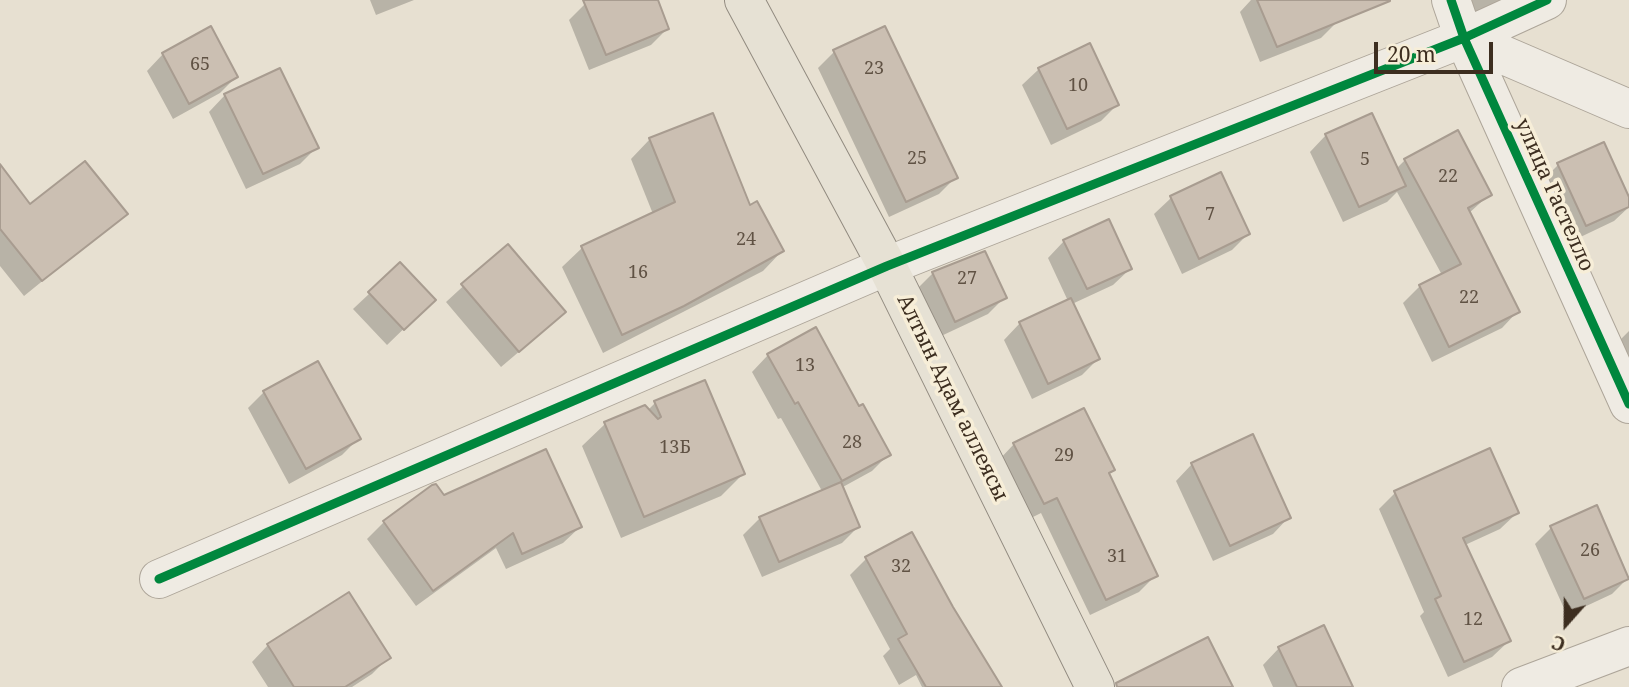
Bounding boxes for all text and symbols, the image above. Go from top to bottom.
scale bar [1377,28,1496,72]
text: 20 m [1387,40,1436,68]
house number: 65 [190,54,210,76]
house number: 23 [864,58,884,80]
house number: 10 [1068,75,1088,97]
street label: улица Гастелло [1509,115,1599,275]
house number: 25 [907,148,927,170]
house number: 5 [1360,149,1370,171]
house number: 22 [1438,166,1458,188]
house number: 7 [1205,204,1215,226]
house number: 24 [736,229,756,251]
house number: 16 [628,262,648,284]
house number: 27 [957,268,977,290]
house number: 22 [1459,287,1479,309]
street label: Алтын Адам аллеясы [891,291,1013,505]
house number: 13 [795,355,815,377]
house number: 28 [842,432,862,454]
house number: 13Б [659,437,691,459]
house number: 29 [1054,445,1074,467]
house number: 26 [1580,540,1600,562]
house number: 31 [1107,546,1127,568]
house number: 32 [891,556,911,578]
north arrow [1531,589,1601,659]
house number: 12 [1463,609,1483,631]
text: С [1548,629,1569,658]

